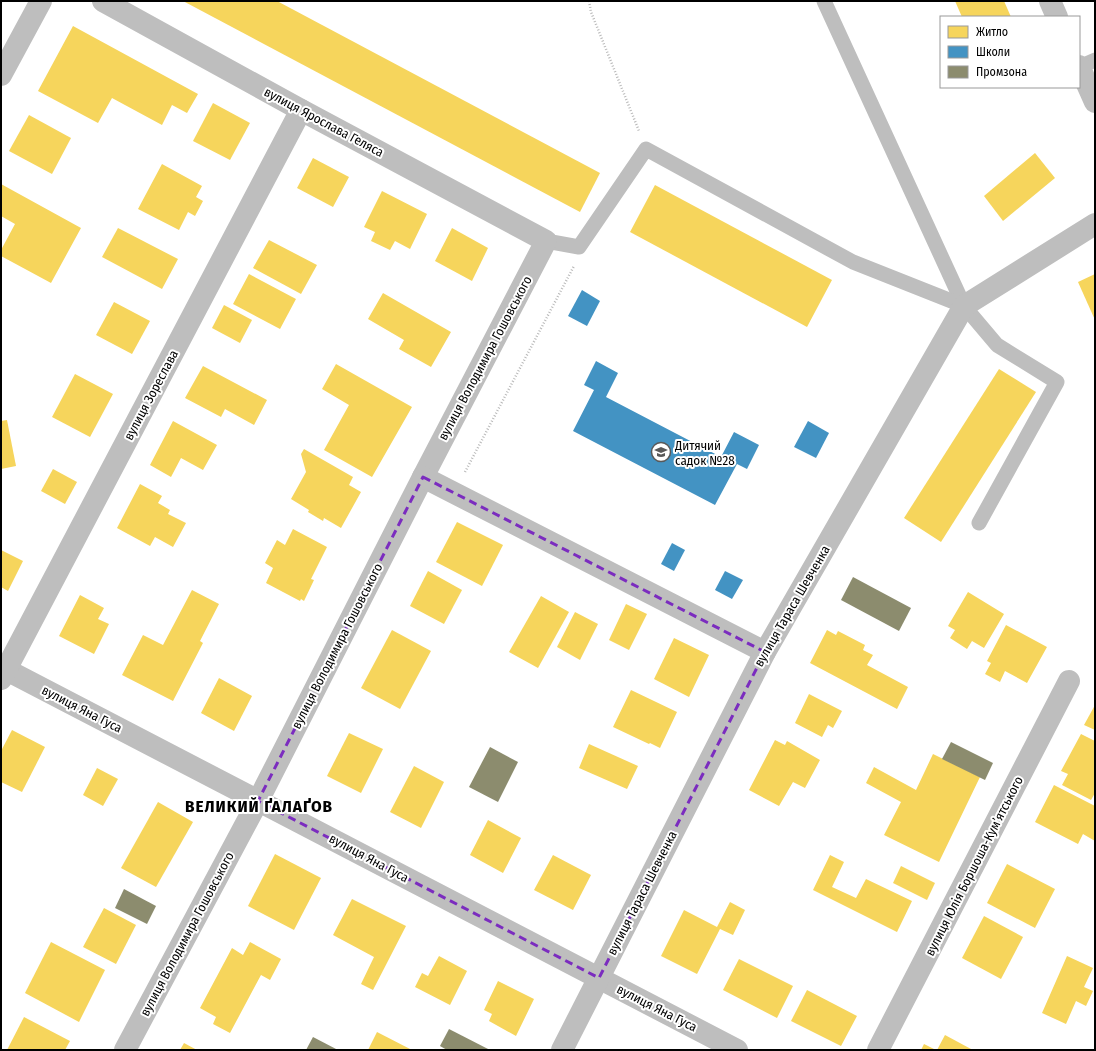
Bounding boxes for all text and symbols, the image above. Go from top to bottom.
legend [940,16,1080,88]
text: Житло [976,25,1008,39]
text: Школи [976,45,1010,59]
text: Промзона [976,65,1027,79]
street label: вулиця Ярослава Геляса [262,84,386,160]
street label: вулиця Володимира Гошовського [435,273,535,443]
street label: вулиця Зореслава [121,347,181,443]
place label: Дитячий садок №28 [674,438,735,468]
school or university icon: Дитячий садок №28 [650,441,672,463]
street label: вулиця Тараса Шевченка [751,543,833,669]
street label: вулиця Володимира Гошовського [289,560,386,731]
street label: вулиця Яна Гуса [39,682,125,736]
street label: вулиця Юлія Боршоша-Кумʼятського [922,774,1026,958]
district label: ВЕЛИКИЙ ҐАЛАҐОВ [185,796,333,817]
street label: вулиця Тараса Шевченка [604,828,680,958]
street label: вулиця Яна Гуса [327,831,411,885]
street label: вулиця Володимира Гошовського [137,849,237,1019]
street label: вулиця Яна Гуса [614,981,700,1035]

